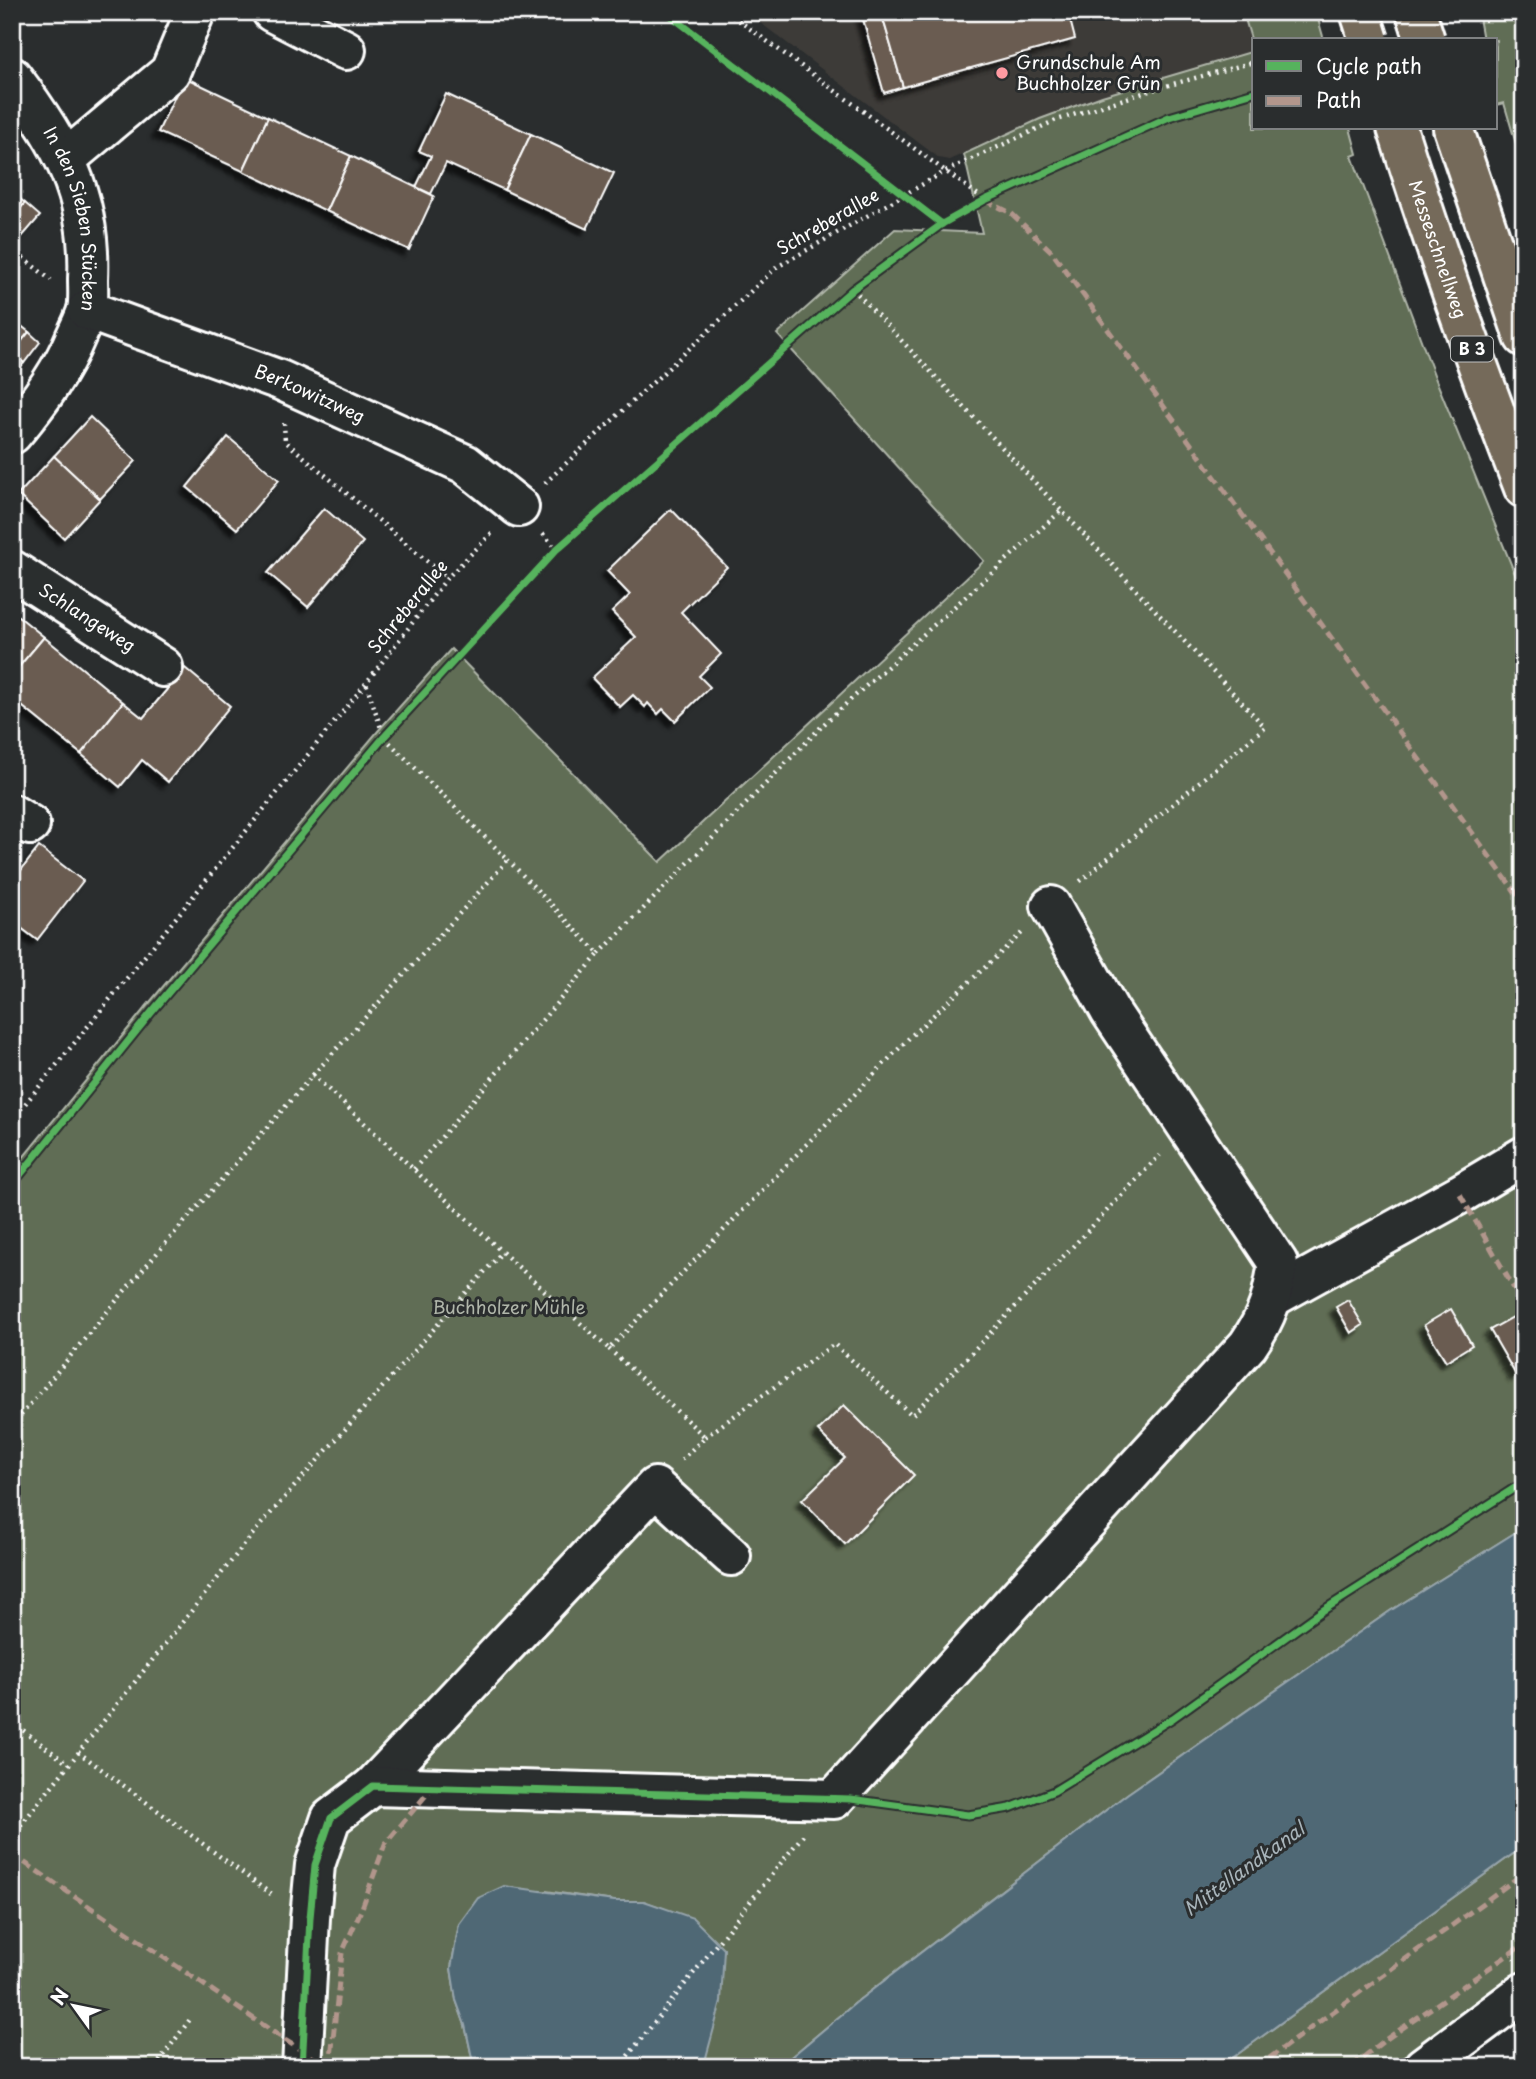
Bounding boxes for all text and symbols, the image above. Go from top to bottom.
legend [1252,38,1498,130]
place label: Grundschule Am Buchholzer Grün [1016,48,1161,96]
text: Cycle path [1316,49,1422,81]
marker: Grundschule Am Buchholzer Grün [994,65,1010,81]
text: Path [1316,83,1361,115]
street label: In den Sieben Stücken [38,121,103,313]
street label: Messeschnellweg [1403,176,1475,322]
street label: Schreberallee [771,180,883,261]
road number: B 3 [1451,336,1493,362]
street label: Berkowitzweg [251,357,370,429]
street label: Schreberallee [360,553,453,659]
street label: Schlangeweg [34,576,141,658]
park label: Buchholzer Mühle [432,1293,586,1320]
water label: Mittellandkanal [1177,1813,1312,1922]
north arrow [38,1970,108,2040]
text: N [43,1982,75,2010]

